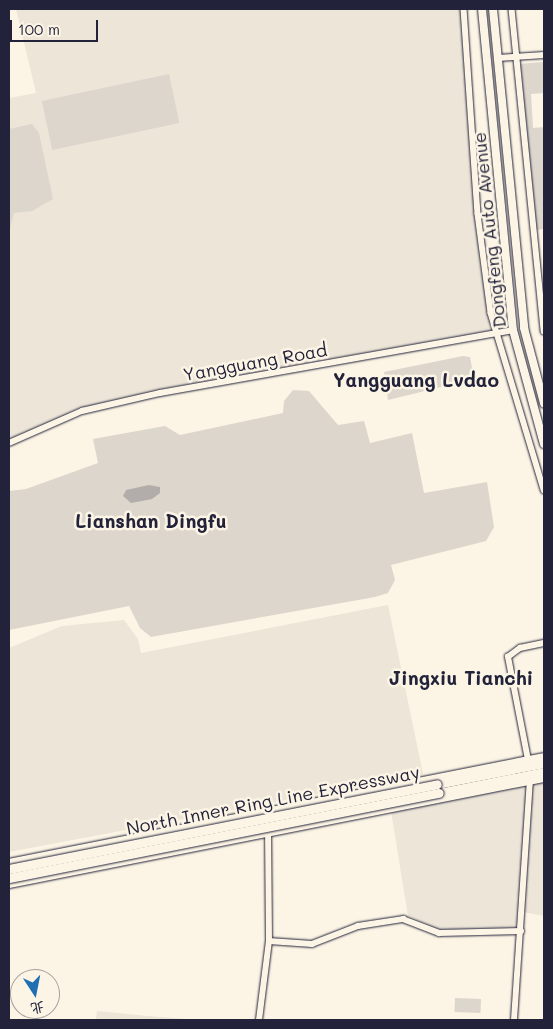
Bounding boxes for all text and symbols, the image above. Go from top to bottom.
scale bar [12,10,100,42]
text: 100 m [18,19,60,39]
street label: Dongfeng Auto Avenue [468,131,510,329]
street label: Yangguang Road [181,339,329,385]
district label: Yangguang Lvdao [333,369,499,391]
district label: Lianshan Dingfu [75,510,227,532]
district label: Jingxiu Tianchi [389,667,533,689]
street label: North Inner Ring Line Expressway [124,761,422,839]
north arrow [10,969,60,1019]
text: 北 [29,998,46,1019]

